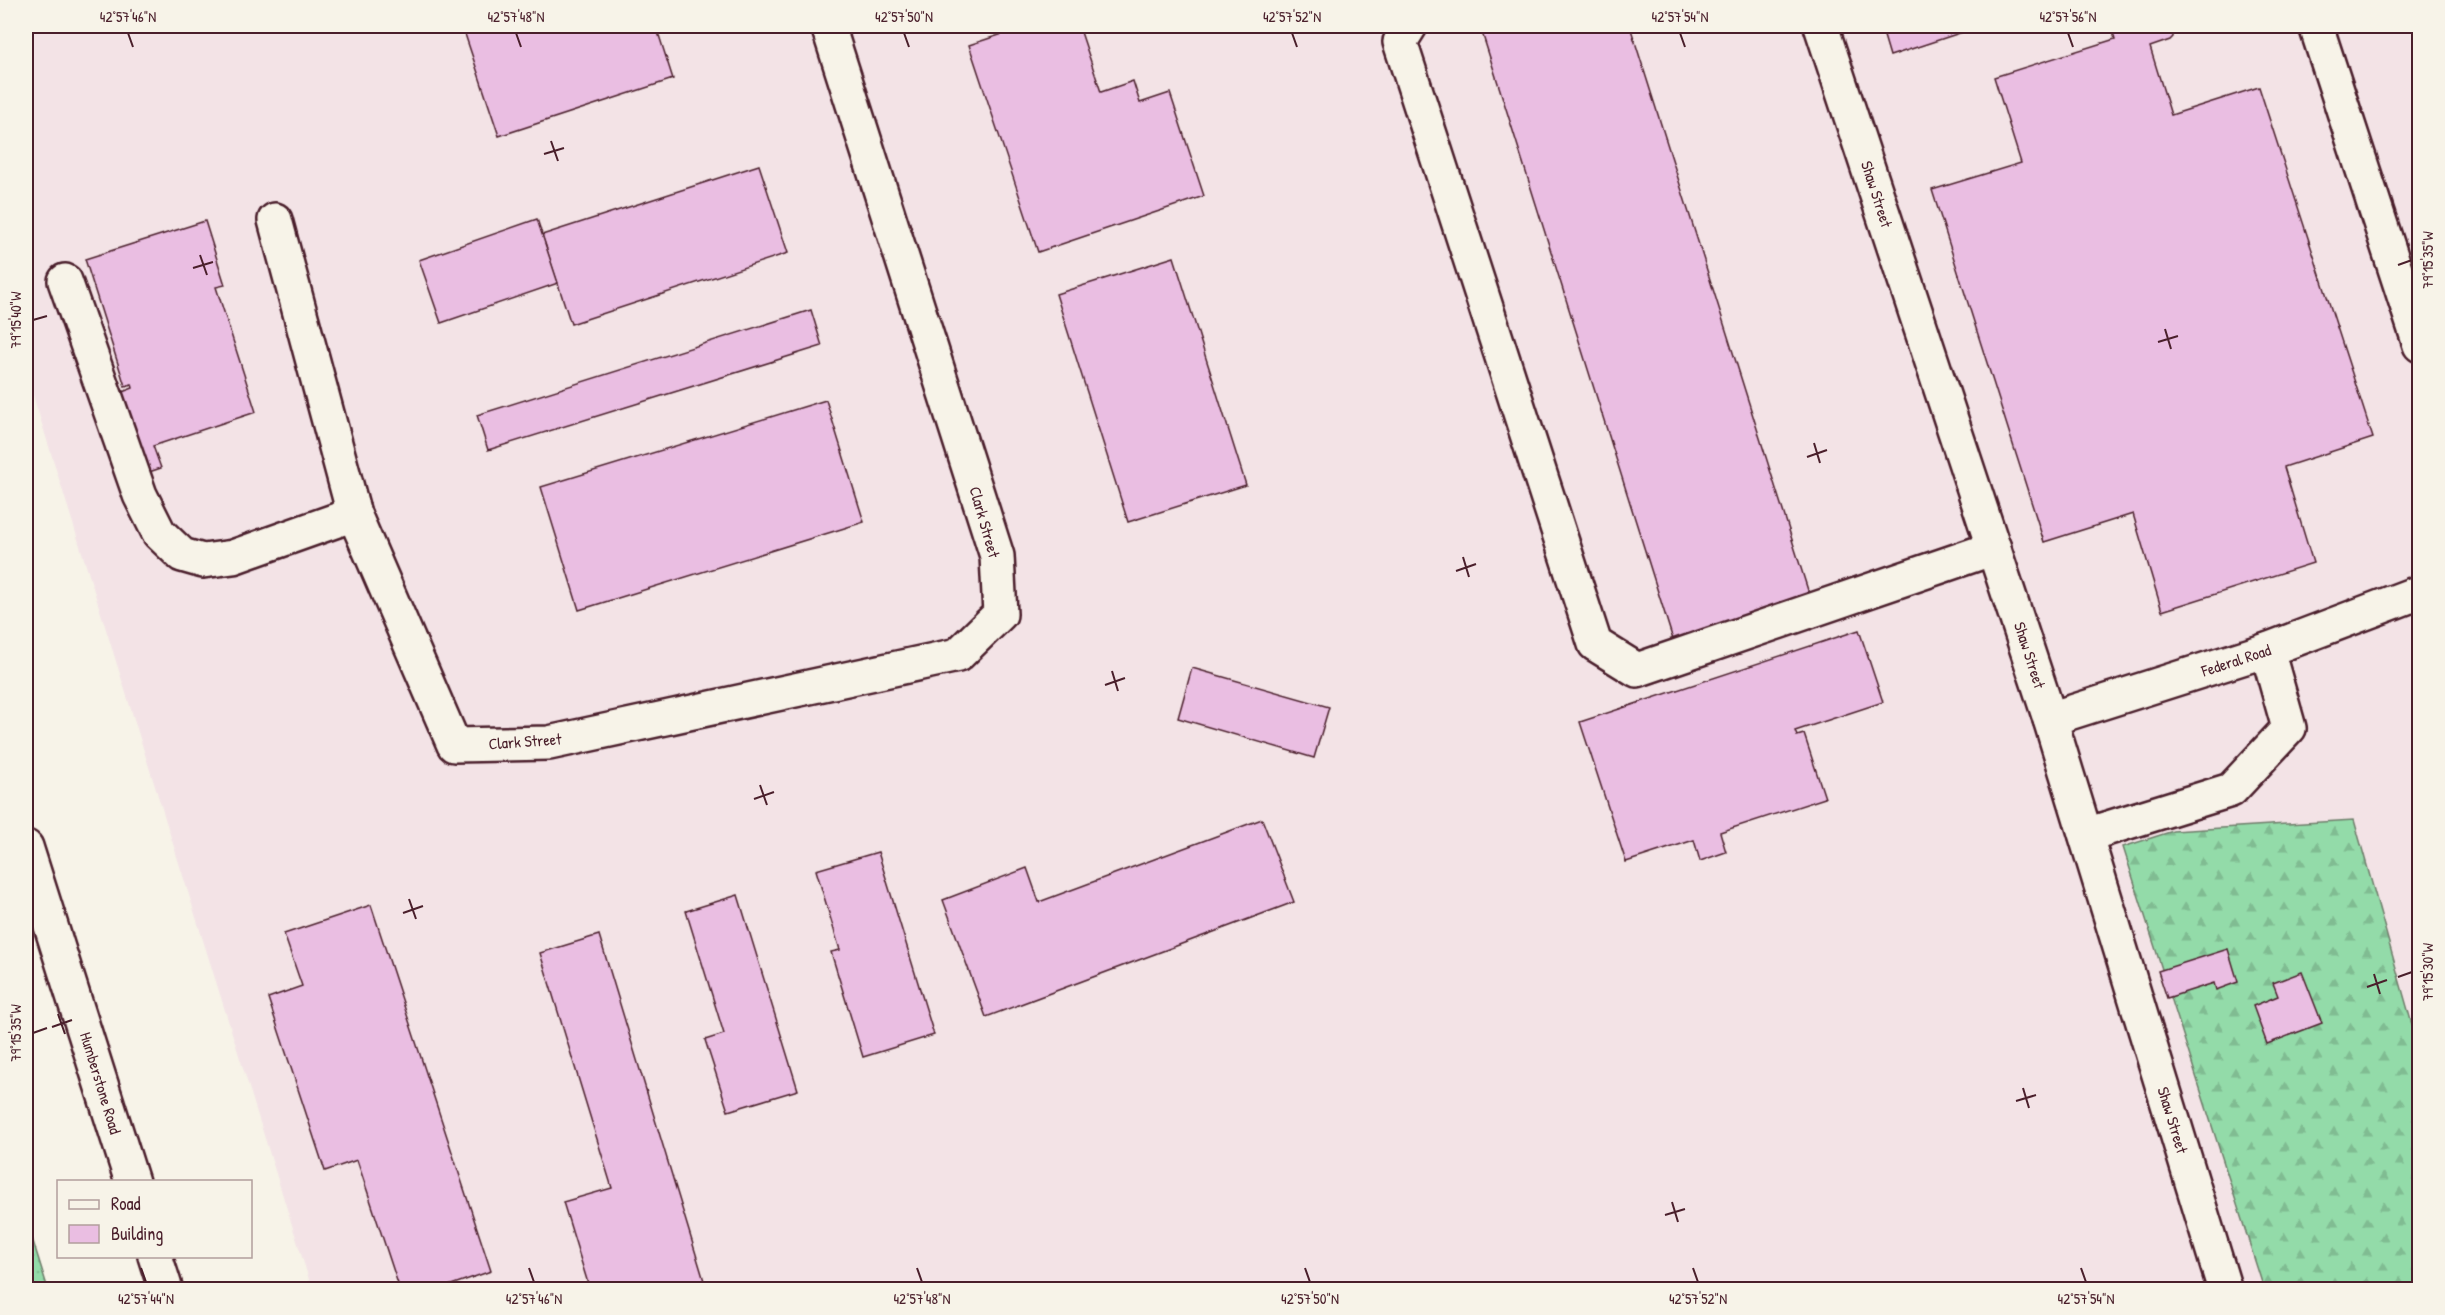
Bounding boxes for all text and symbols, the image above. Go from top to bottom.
text: 42°57'46"N [100,6,156,27]
text: 42°57'48"N [487,6,545,27]
text: 42°57'50"N [875,6,933,27]
text: 42°57'52"N [1263,6,1321,27]
text: 42°57'54"N [1652,6,1708,27]
text: 42°57'56"N [2039,6,2097,27]
street label: Shaw Street [1856,158,1898,231]
text: 79°15'35"W [2417,230,2438,289]
text: 79°15'40"W [5,291,26,348]
street label: Clark Street [964,484,1006,561]
street label: Shaw Street [2009,619,2051,692]
street label: Federal Road [2198,638,2273,682]
street label: Clark Street [488,727,563,755]
text: 79°15'30"W [2417,942,2438,1001]
text: 79°15'35"W [5,1003,26,1062]
street label: Humberstone Road [75,1029,127,1137]
street label: Shaw Street [2152,1084,2194,1157]
legend [57,1180,252,1258]
text: Road [111,1191,141,1216]
text: Building [111,1221,163,1246]
text: 42°57'44"N [118,1288,174,1309]
text: 42°57'46"N [506,1288,562,1309]
text: 42°57'48"N [893,1288,951,1309]
text: 42°57'50"N [1281,1288,1339,1309]
text: 42°57'52"N [1669,1288,1727,1309]
text: 42°57'54"N [2058,1288,2114,1309]

